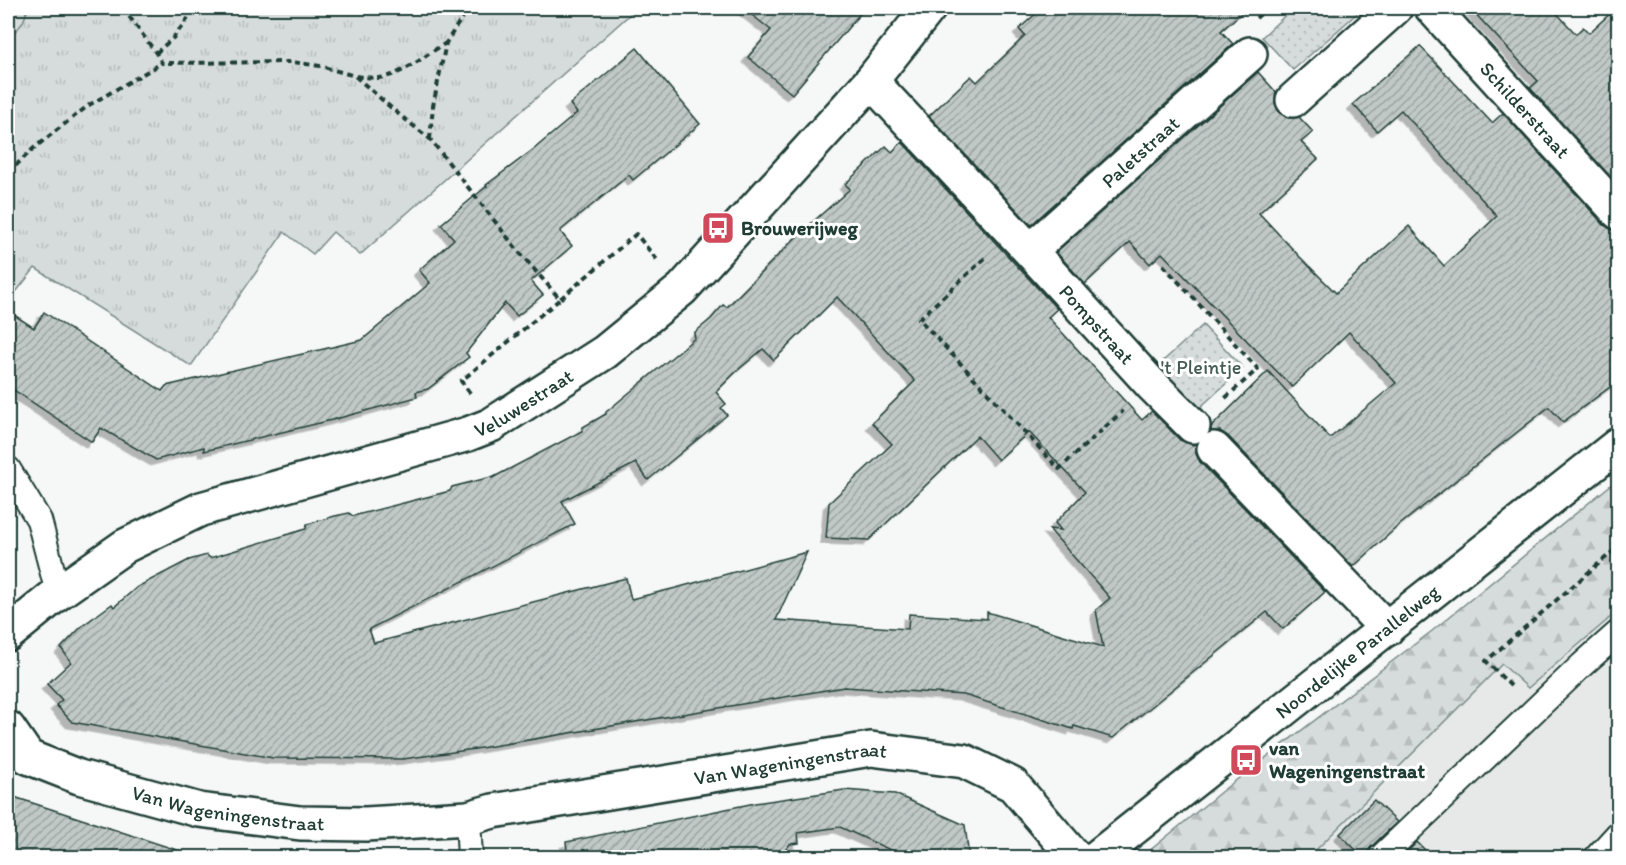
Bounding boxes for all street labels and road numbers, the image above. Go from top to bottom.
street label: Schilderstraat [1475,57,1575,163]
street label: Paletstraat [1097,111,1184,193]
street label: Pompstraat [1054,279,1139,369]
street label: Veluwestraat [471,364,578,442]
street label: Noordelijke Parallelweg [1270,579,1445,724]
street label: Van Wageningenstraat [692,737,889,790]
street label: Van Wageningenstraat [129,780,325,835]

